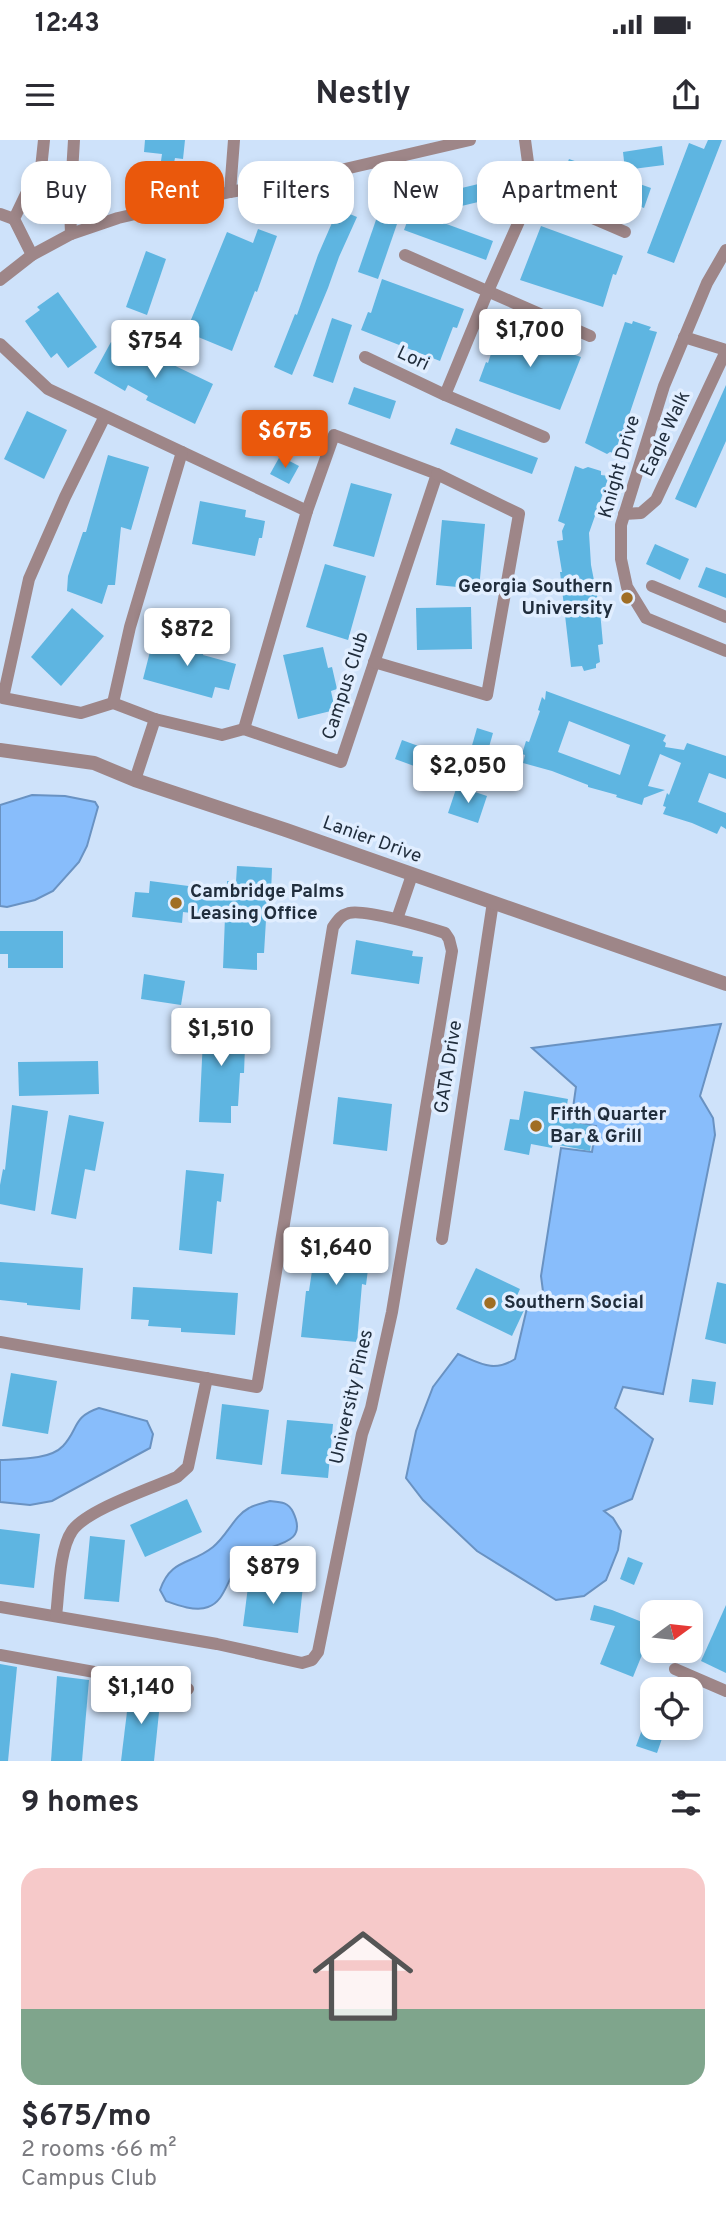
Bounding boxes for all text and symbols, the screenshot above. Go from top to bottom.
text: 12:43 [35,8,100,41]
text: Nestly [315,75,411,115]
icon: menu [21,76,59,114]
icon: share [667,76,705,114]
chip: Buy [21,161,111,224]
chip: Rent [125,161,224,224]
chip: Filters [238,161,354,224]
chip: New [368,161,463,224]
chip: Apartment [477,161,642,224]
pin: $1,700 [473,310,587,369]
text: $1,700 [495,317,565,346]
pin: $754 [114,320,196,380]
text: $754 [127,328,183,357]
street label: Lori [393,341,433,377]
street label: Eagle Walk [636,387,696,481]
pin: $675 [244,410,326,470]
street label: Knight Drive [594,413,646,521]
text: $675 [258,418,312,447]
place label: Georgia Southern University [458,575,613,621]
marker: Georgia Southern University [619,590,635,606]
pin: $872 [146,608,228,668]
text: $872 [160,616,214,645]
street label: Campus Club [317,629,375,743]
pin: $2,050 [411,746,525,805]
text: $2,050 [429,753,507,782]
street label: Lanier Drive [319,811,425,869]
place label: Cambridge Palms Leasing Office [190,880,344,926]
marker: Cambridge Palms Leasing Office [168,895,184,911]
pin: $1,510 [164,1009,278,1068]
text: $1,510 [187,1016,255,1045]
street label: GATA Drive [430,1019,468,1115]
place label: Fifth Quarter Bar & Grill [550,1103,666,1149]
marker: Fifth Quarter Bar & Grill [528,1118,544,1134]
pin: $1,640 [279,1228,393,1287]
text: $1,640 [299,1235,373,1264]
place label: Southern Social [504,1291,644,1315]
marker: Southern Social [482,1295,498,1311]
street label: University Pines [325,1327,379,1467]
pin: $879 [232,1546,314,1606]
text: $879 [246,1554,300,1583]
north arrow [640,1600,704,1662]
map controls [640,1600,703,1740]
pin: $1,140 [84,1666,198,1726]
text: $1,140 [107,1674,175,1703]
button: locate [640,1677,703,1740]
icon: filters [667,1784,705,1822]
text: 9 homes [21,1785,139,1822]
icon: home [300,1913,426,2039]
text: $675/mo [21,2099,151,2136]
text: 2 rooms · 66 m² [21,2136,177,2165]
text: Campus Club [21,2165,157,2194]

